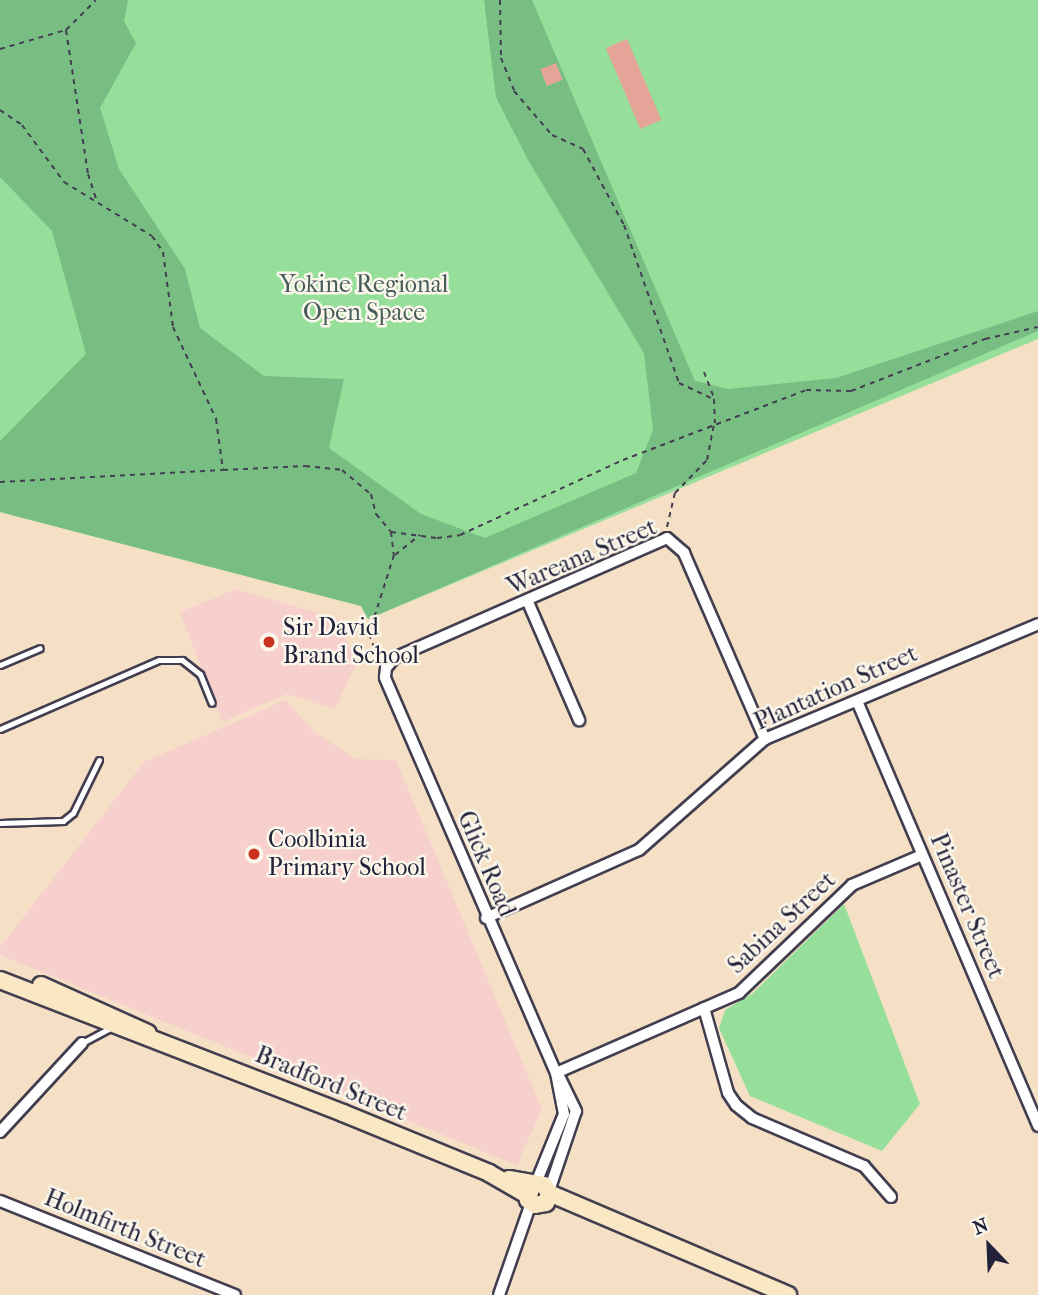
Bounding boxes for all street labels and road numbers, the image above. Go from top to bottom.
street label: Wareana Street [503,513,661,601]
street label: Plantation Street [750,639,922,737]
street label: Glick Road [451,807,521,921]
street label: Pinaster Street [924,829,1010,983]
street label: Sabina Street [722,866,842,980]
street label: Bradford Street [251,1041,411,1127]
street label: Holmfirth Street [40,1184,210,1274]

